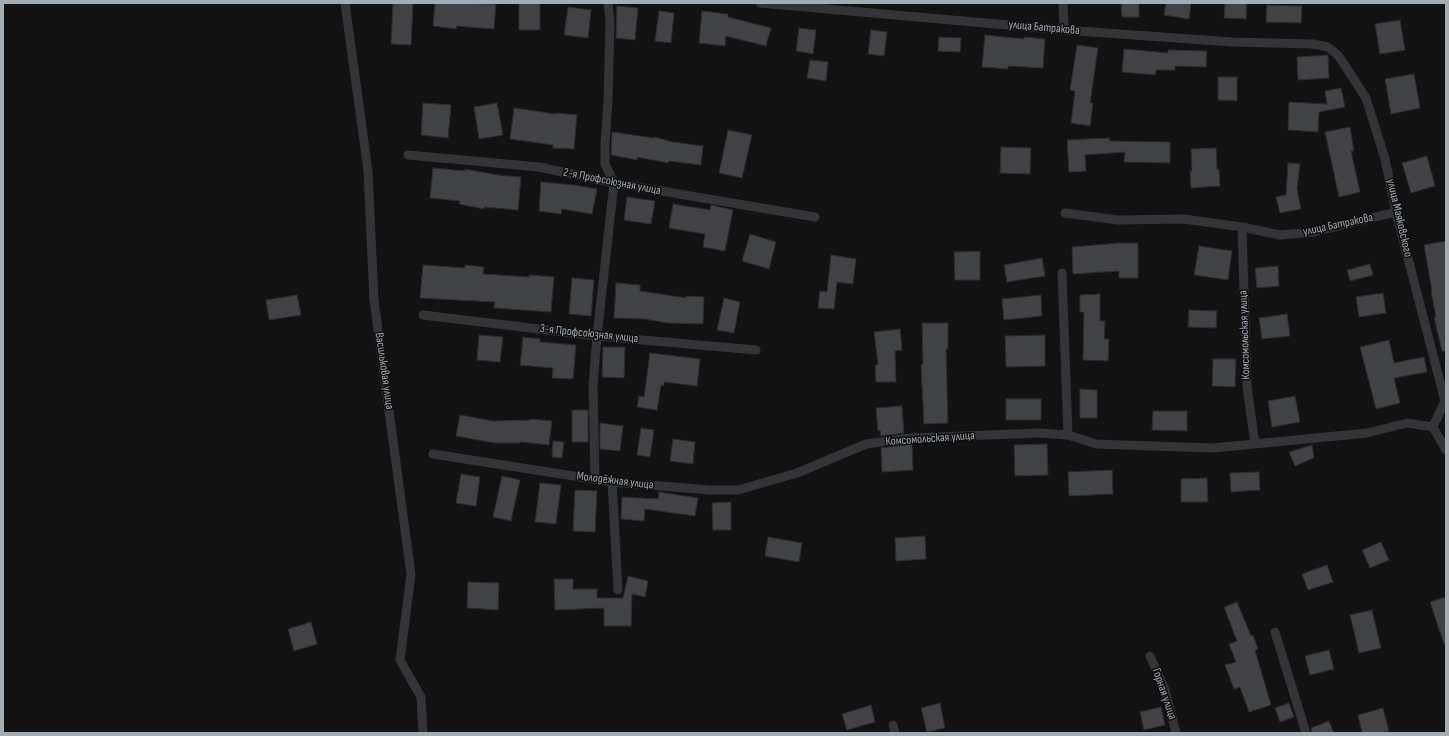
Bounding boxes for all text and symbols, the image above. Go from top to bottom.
street label: улица Батракова [1008,18,1080,38]
street label: 2-я Профсоюзная улица [562,165,662,199]
street label: улица Маяковского [1383,178,1415,258]
street label: улица Батракова [1302,211,1374,239]
street label: Комсомольская улица [1236,290,1254,380]
street label: 3-я Профсоюзная улица [539,322,639,346]
street label: Васильковая улица [371,332,397,410]
street label: Комсомольская улица [885,429,975,449]
street label: Молодёжная улица [576,469,654,493]
street label: Горная улица [1149,667,1179,721]

